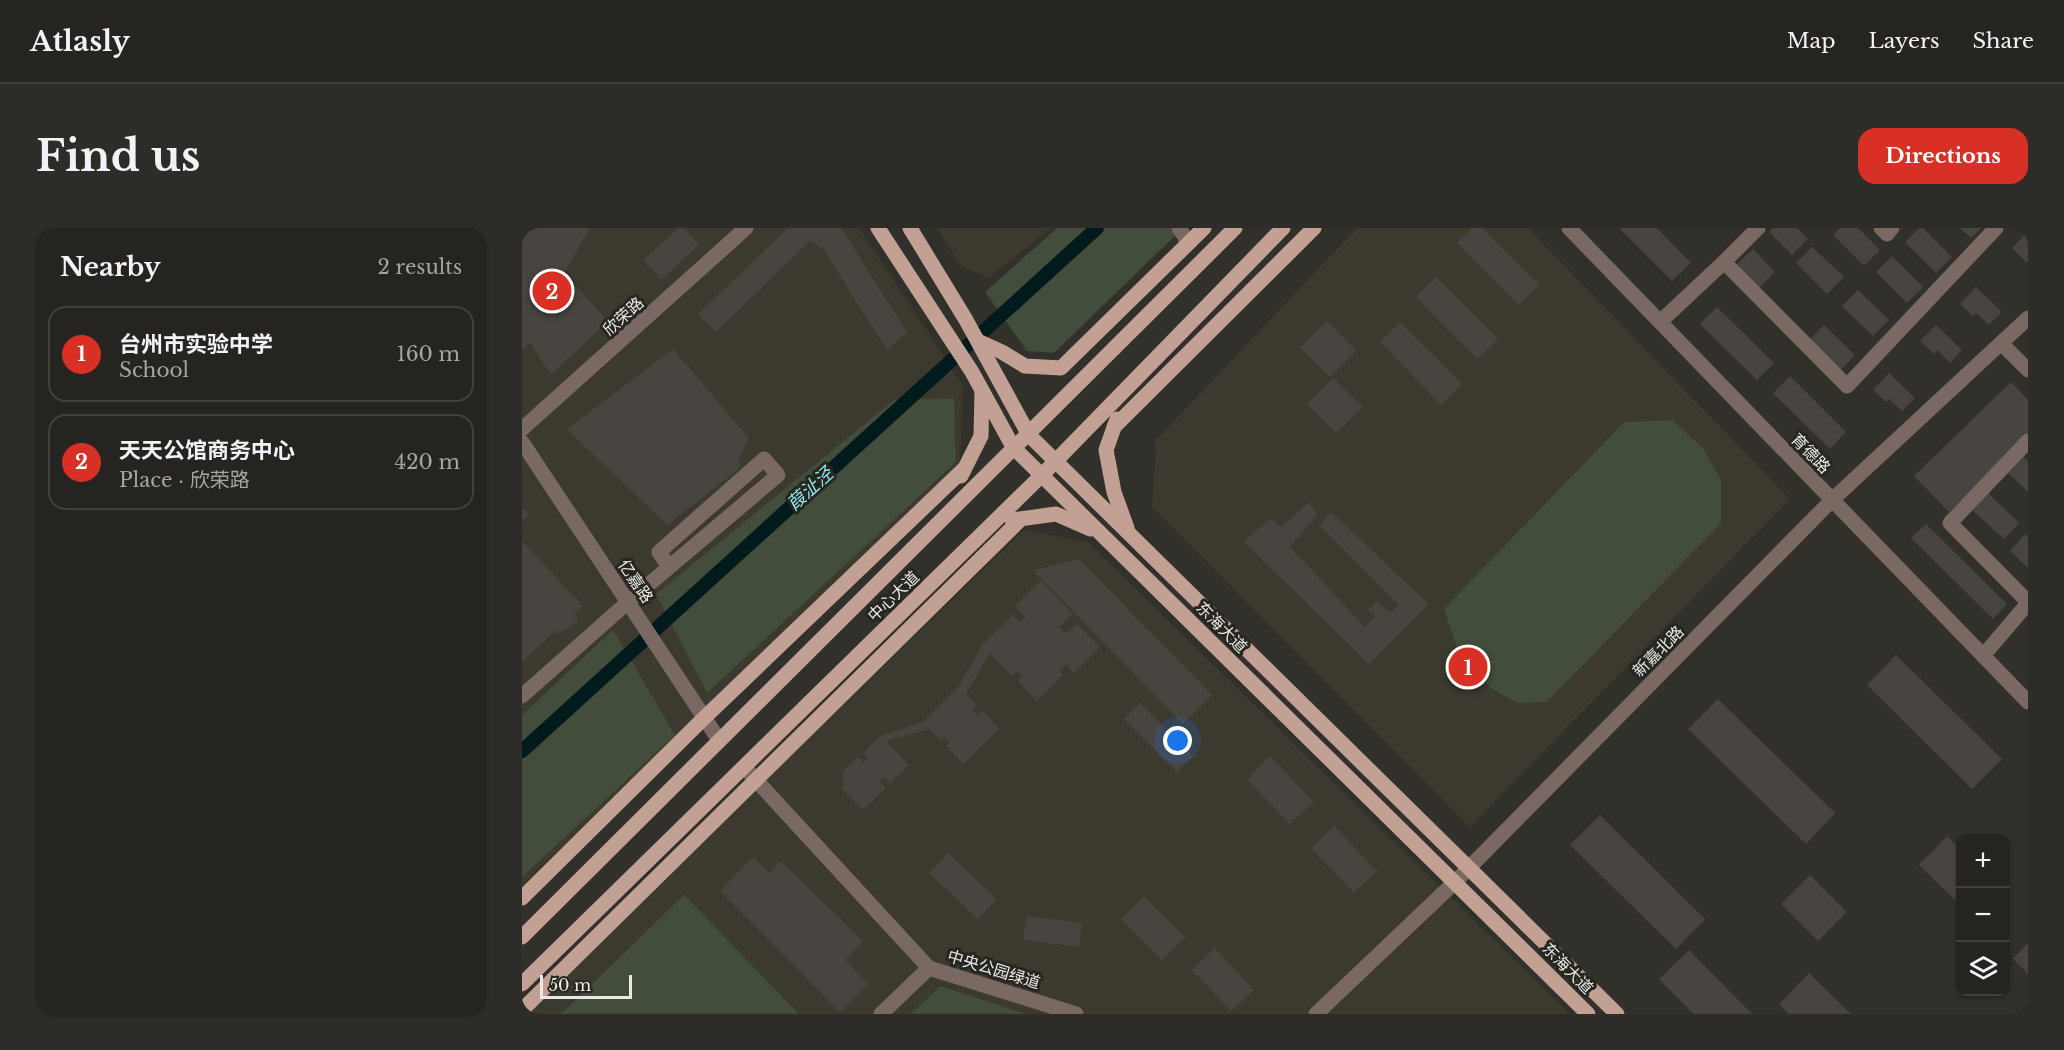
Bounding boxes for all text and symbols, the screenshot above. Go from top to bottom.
text: Atlasly [30,24,130,59]
text: Map [1787,28,1836,54]
text: Layers [1869,28,1940,54]
text: Share [1973,28,2034,54]
button: Directions [1858,128,2028,184]
text: Find us [36,130,200,182]
text: Nearby [60,251,161,283]
text: 2 results [378,255,462,279]
pin: 2 [532,268,572,314]
street label: 欣荣路 [598,293,648,339]
text: 台州市实验中学 [119,331,273,358]
text: 1 [77,342,86,366]
text: 160 m [397,342,460,366]
text: School [119,358,189,382]
street label: 育德路 [1787,429,1835,477]
text: 天天公馆商务中心 [119,437,295,464]
text: 2 [75,450,88,474]
text: 420 m [395,450,460,474]
water label: 葭沚泾 [783,461,839,515]
text: Place · 欣荣路 [119,468,250,492]
street label: 亿嘉路 [614,556,658,606]
street label: 中心大道 [863,567,923,625]
street label: 东海大道 [1192,597,1252,657]
street label: 新嘉北路 [1628,621,1688,681]
pin: 1 [1448,644,1488,690]
your location [1163,726,1192,755]
map controls [1956,834,2010,996]
button: + [1956,834,2010,888]
button: − [1956,888,2010,942]
street label: 东海大道 [1538,938,1598,998]
button: layers [1956,942,2010,996]
street label: 中央公园绿道 [945,945,1043,993]
scale bar [540,972,632,1000]
text: 50 m [549,975,591,995]

